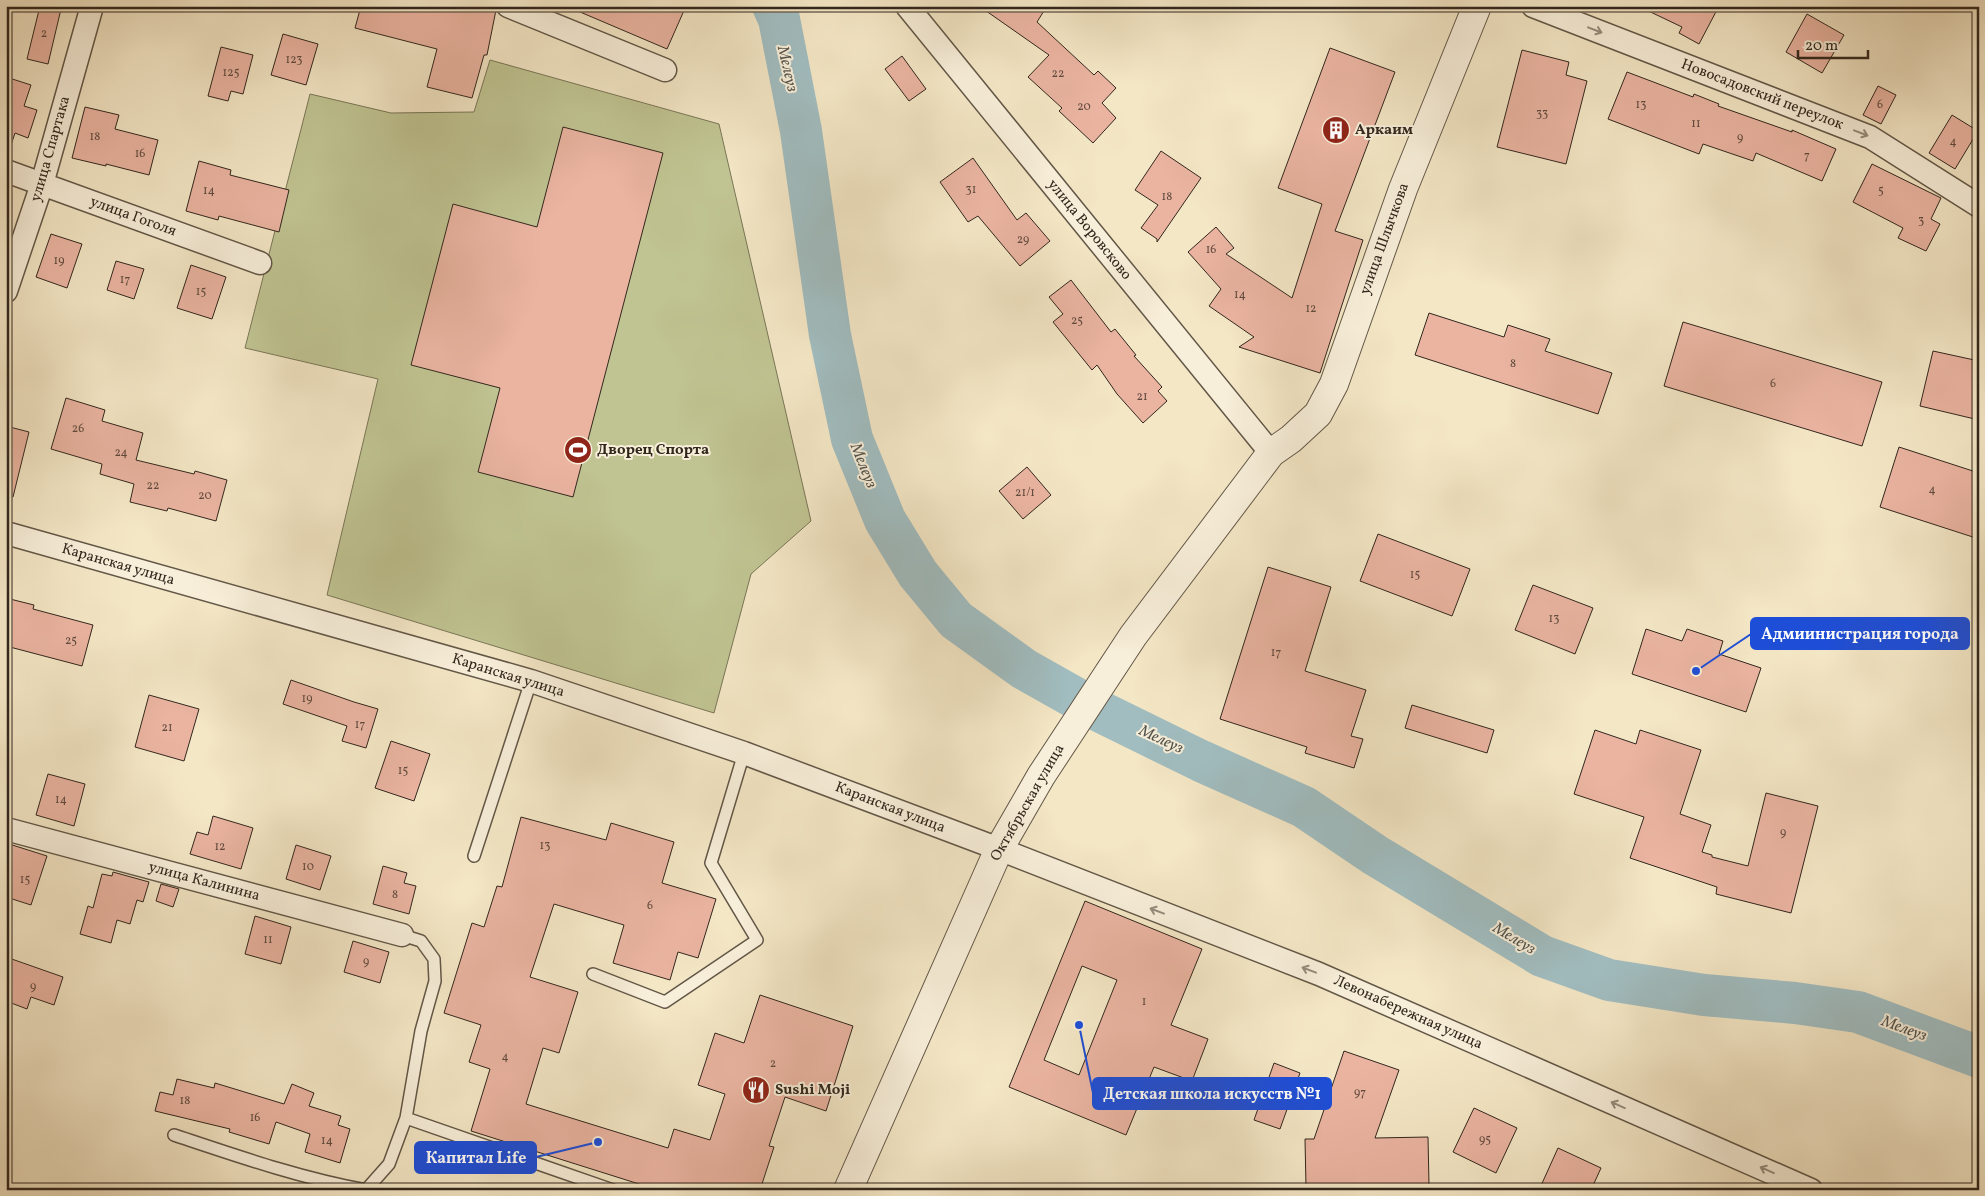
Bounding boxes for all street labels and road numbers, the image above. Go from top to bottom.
street label: Новосадовский переулок [1678,54,1846,136]
street label: улица Спартака [26,94,76,204]
street label: улица Воровсково [1042,175,1136,285]
street label: улица Шлычкова [1355,180,1415,298]
street label: улица Гоголя [87,192,179,242]
street label: Каранская улица [59,539,177,591]
street label: Каранская улица [449,649,567,703]
street label: Октябрьская улица [986,740,1070,866]
street label: Каранская улица [832,777,948,839]
street label: улица Калинина [146,857,262,907]
street label: Левонабережная улица [1330,971,1486,1055]

